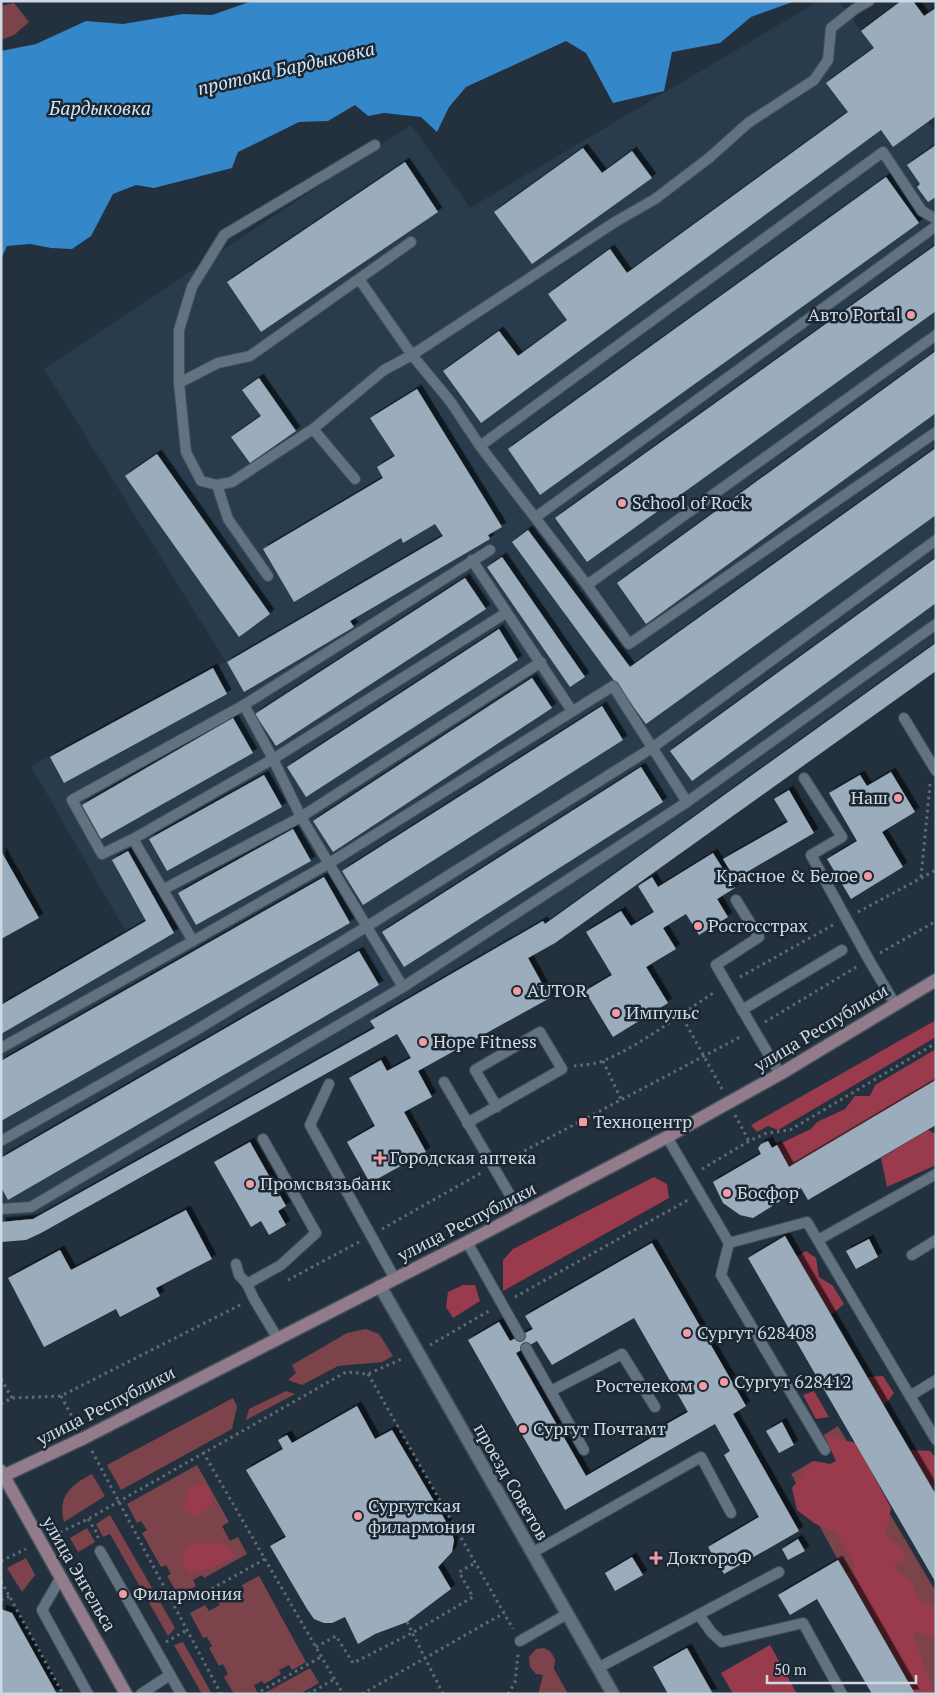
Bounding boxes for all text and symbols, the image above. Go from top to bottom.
water label: протока Бардыковка [195,35,377,100]
water label: Бардыковка [48,95,151,120]
place label: Авто Portal [808,302,901,326]
marker: Авто Portal [905,309,917,321]
place label: School of Rock [632,490,750,514]
marker: School of Rock [616,497,628,509]
place label: Наш [851,785,888,809]
marker: Наш [892,792,904,804]
place label: Красное & Белое [716,863,858,887]
marker: Красное & Белое [862,870,874,882]
place label: Росгосстрах [708,913,809,937]
marker: Росгосстрах [692,920,704,932]
place label: AUTOR [527,978,587,1002]
street label: улица Республики [748,978,892,1077]
marker: AUTOR [511,985,523,997]
place label: Импульс [626,1000,699,1024]
marker: Импульс [610,1007,622,1019]
place label: Hope Fitness [433,1029,537,1053]
marker: Hope Fitness [417,1036,429,1048]
place label: Техноцентр [593,1109,692,1133]
marker: Техноцентр [577,1116,589,1128]
place label: Городская аптека [390,1145,536,1169]
marker: Городская аптека [374,1152,386,1164]
place label: Промсвязьбанк [260,1171,391,1195]
street label: улица Республики [392,1176,540,1267]
marker: Промсвязьбанк [244,1178,256,1190]
place label: Босфор [737,1180,799,1204]
marker: Босфор [721,1187,733,1199]
place label: Сургут 628408 [697,1320,815,1344]
marker: Сургут 628408 [681,1327,693,1339]
street label: улица Республики [31,1360,179,1451]
place label: Сургут 628412 [734,1369,852,1393]
place label: Ростелеком [596,1373,693,1397]
marker: Сургут 628412 [718,1376,730,1388]
marker: Ростелеком [697,1380,709,1392]
place label: Сургут Почтамт [533,1416,666,1440]
street label: проезд Советов [469,1419,555,1544]
marker: Сургут Почтамт [517,1423,529,1435]
place label: Сургутская филармония [368,1493,476,1538]
marker: Сургутская филармония [352,1510,364,1522]
street label: улица Энгельса [37,1511,123,1635]
place label: ДоктороФ [667,1545,752,1569]
marker: ДоктороФ [649,1551,663,1565]
place label: Филармония [133,1581,242,1605]
marker: Филармония [117,1588,129,1600]
scale bar [767,1652,916,1684]
text: 50 m [774,1659,807,1679]

